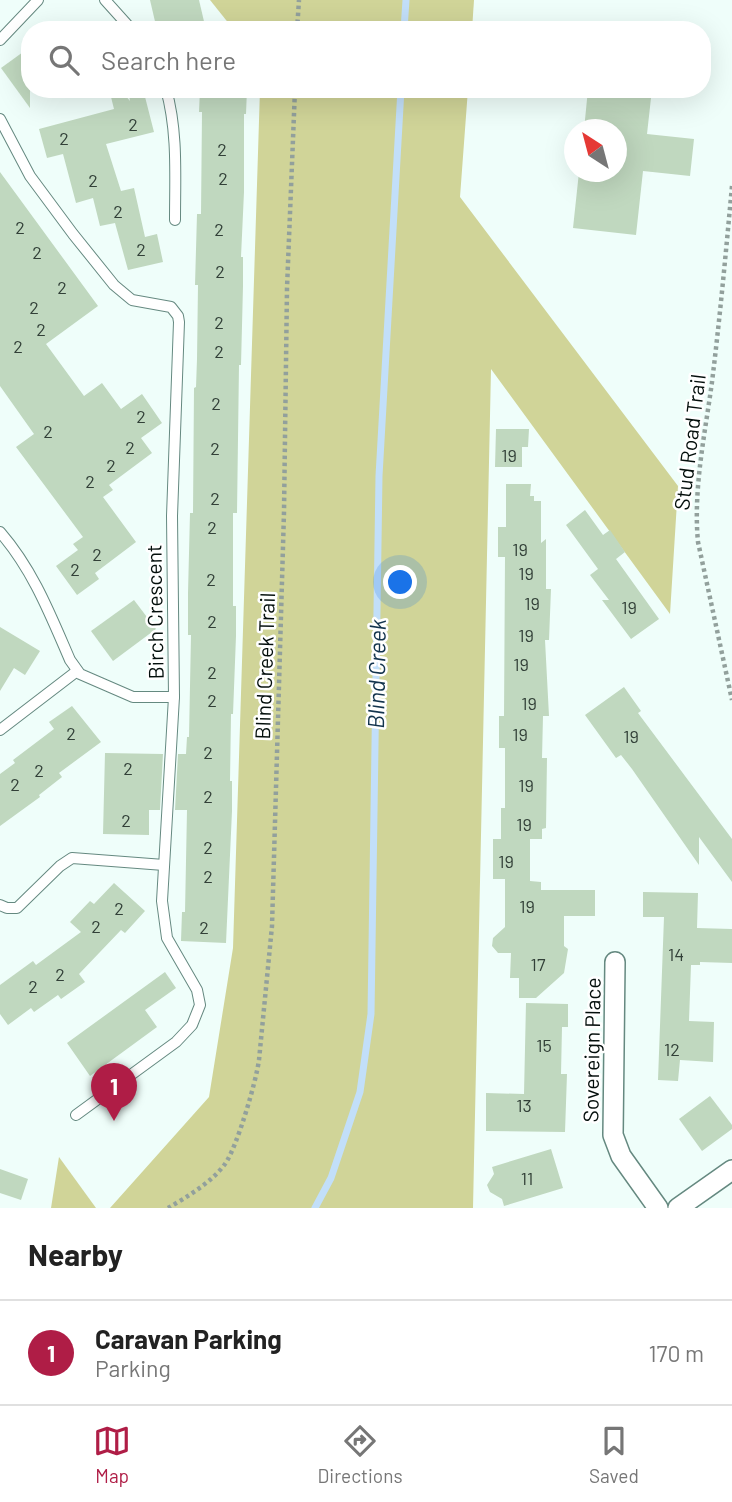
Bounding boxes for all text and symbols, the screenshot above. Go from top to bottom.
search box [21,21,711,98]
icon: search [45,41,83,79]
text: Search here [101,44,236,75]
house number: 2 [128,113,138,135]
north arrow [564,119,627,182]
house number: 2 [59,127,69,149]
house number: 2 [217,138,227,160]
house number: 2 [218,167,228,189]
house number: 2 [88,169,98,191]
house number: 2 [113,200,123,222]
house number: 2 [15,216,25,238]
house number: 2 [214,218,224,240]
house number: 2 [136,238,146,260]
house number: 2 [32,241,42,263]
house number: 2 [215,260,225,282]
house number: 2 [57,276,67,298]
house number: 2 [29,296,39,318]
house number: 2 [214,311,224,333]
house number: 2 [36,318,46,340]
house number: 2 [13,335,23,357]
house number: 2 [214,340,224,362]
street label: Stud Road Trail [668,373,710,511]
house number: 2 [211,392,221,414]
house number: 2 [136,405,146,427]
house number: 2 [43,420,53,442]
house number: 2 [125,436,135,458]
house number: 2 [210,437,220,459]
house number: 19 [501,444,517,466]
house number: 2 [106,454,116,476]
house number: 2 [85,470,95,492]
house number: 2 [210,487,220,509]
house number: 2 [207,516,217,538]
house number: 19 [512,538,528,560]
house number: 2 [92,543,102,565]
street label: Birch Crescent [140,544,168,680]
house number: 2 [70,558,80,580]
house number: 19 [518,562,534,584]
your location [383,565,417,599]
house number: 2 [206,568,216,590]
street label: Blind Creek Trail [249,592,279,740]
house number: 19 [524,592,540,614]
house number: 19 [621,596,637,618]
house number: 2 [207,610,217,632]
water label: Blind Creek [361,619,391,729]
house number: 19 [518,624,534,646]
house number: 19 [513,653,529,675]
house number: 2 [207,661,217,683]
house number: 2 [207,689,217,711]
house number: 19 [521,692,537,714]
house number: 2 [66,722,76,744]
house number: 19 [512,723,528,745]
house number: 19 [623,725,639,747]
house number: 2 [203,741,213,763]
house number: 2 [123,757,133,779]
house number: 2 [34,759,44,781]
house number: 2 [10,773,20,795]
house number: 19 [518,774,534,796]
house number: 2 [203,785,213,807]
house number: 2 [121,809,131,831]
house number: 19 [516,813,532,835]
house number: 2 [203,836,213,858]
house number: 19 [498,850,514,872]
house number: 2 [203,865,213,887]
house number: 19 [519,895,535,917]
house number: 2 [114,897,124,919]
house number: 2 [91,915,101,937]
house number: 2 [199,916,209,938]
house number: 14 [668,943,684,965]
house number: 17 [531,953,546,975]
house number: 2 [55,963,65,985]
house number: 2 [28,975,38,997]
street label: Sovereign Place [577,977,605,1123]
house number: 15 [536,1034,552,1056]
house number: 12 [664,1038,680,1060]
pin: 1 [91,1063,137,1121]
house number: 13 [516,1094,532,1116]
house number: 11 [521,1167,533,1189]
text: Nearby [28,1236,123,1272]
text: Caravan Parking [95,1323,282,1354]
text: 1 [47,1339,55,1367]
text: 170 m [648,1339,704,1367]
text: Parking [95,1354,171,1382]
tab: Map [93,1422,131,1487]
tab: Directions [318,1422,403,1487]
tab: Saved [589,1422,639,1487]

